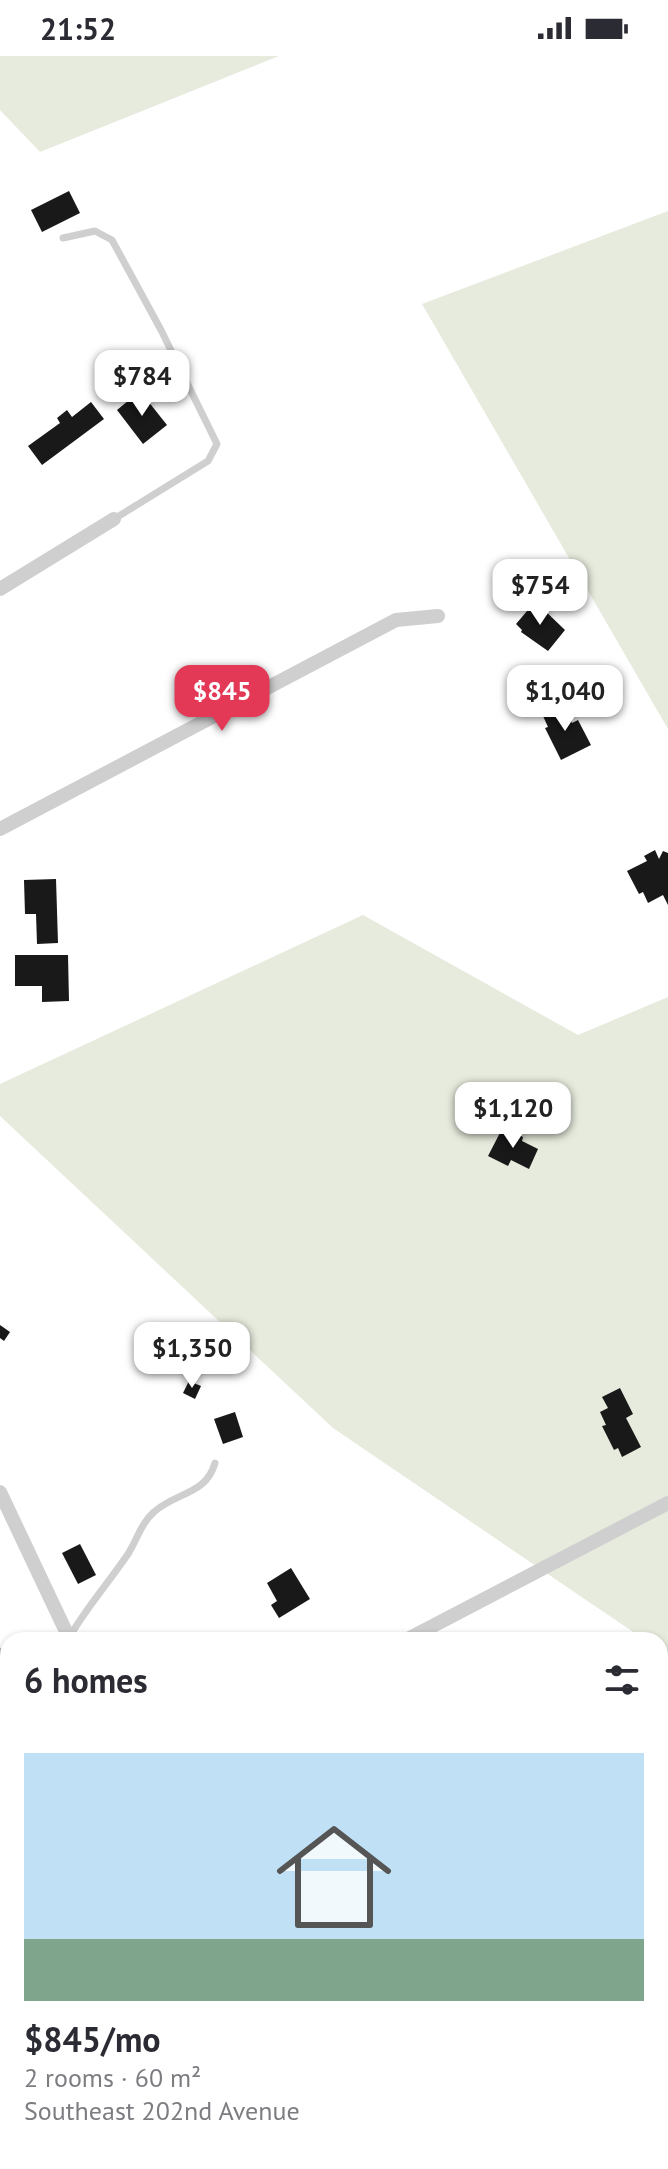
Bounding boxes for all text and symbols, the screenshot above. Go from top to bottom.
text: 21:52 [40,9,116,48]
pin: $784 [95,350,189,418]
text: $784 [113,359,171,392]
pin: $754 [493,559,587,627]
text: $754 [511,568,569,601]
pin: $845 [175,665,269,733]
pin: $1,040 [500,665,630,733]
text: $845 [193,674,251,707]
text: $1,040 [525,674,605,707]
pin: $1,120 [448,1082,578,1150]
text: $1,120 [473,1091,553,1124]
pin: $1,350 [127,1322,257,1390]
text: $1,350 [152,1331,232,1364]
text: 6 homes [24,1658,148,1702]
icon: filters [600,1658,644,1702]
icon: home [262,1805,406,1949]
text: $845/mo [24,2017,161,2061]
text: 2 rooms · 60 m² [24,2061,201,2094]
text: Southeast 202nd Avenue [24,2094,300,2127]

